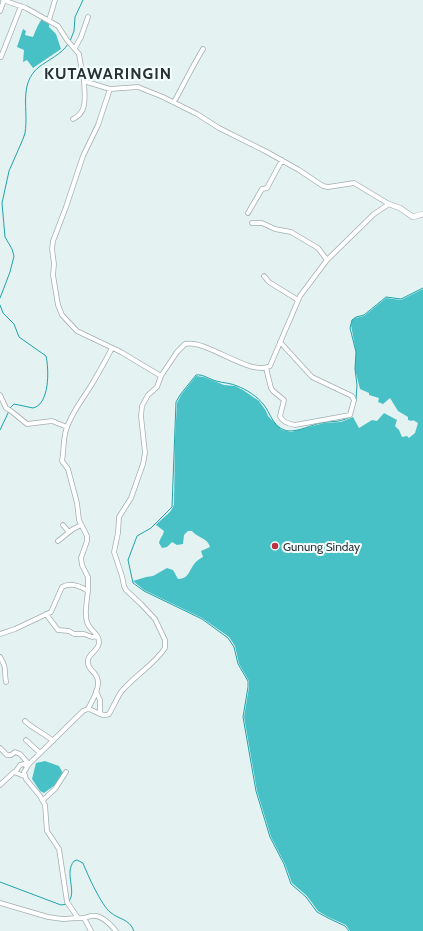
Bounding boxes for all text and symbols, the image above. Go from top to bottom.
district label: KUTAWARINGIN [44,64,172,83]
place label: Gunung Sinday [283,539,360,554]
marker: Gunung Sinday [270,541,280,551]

